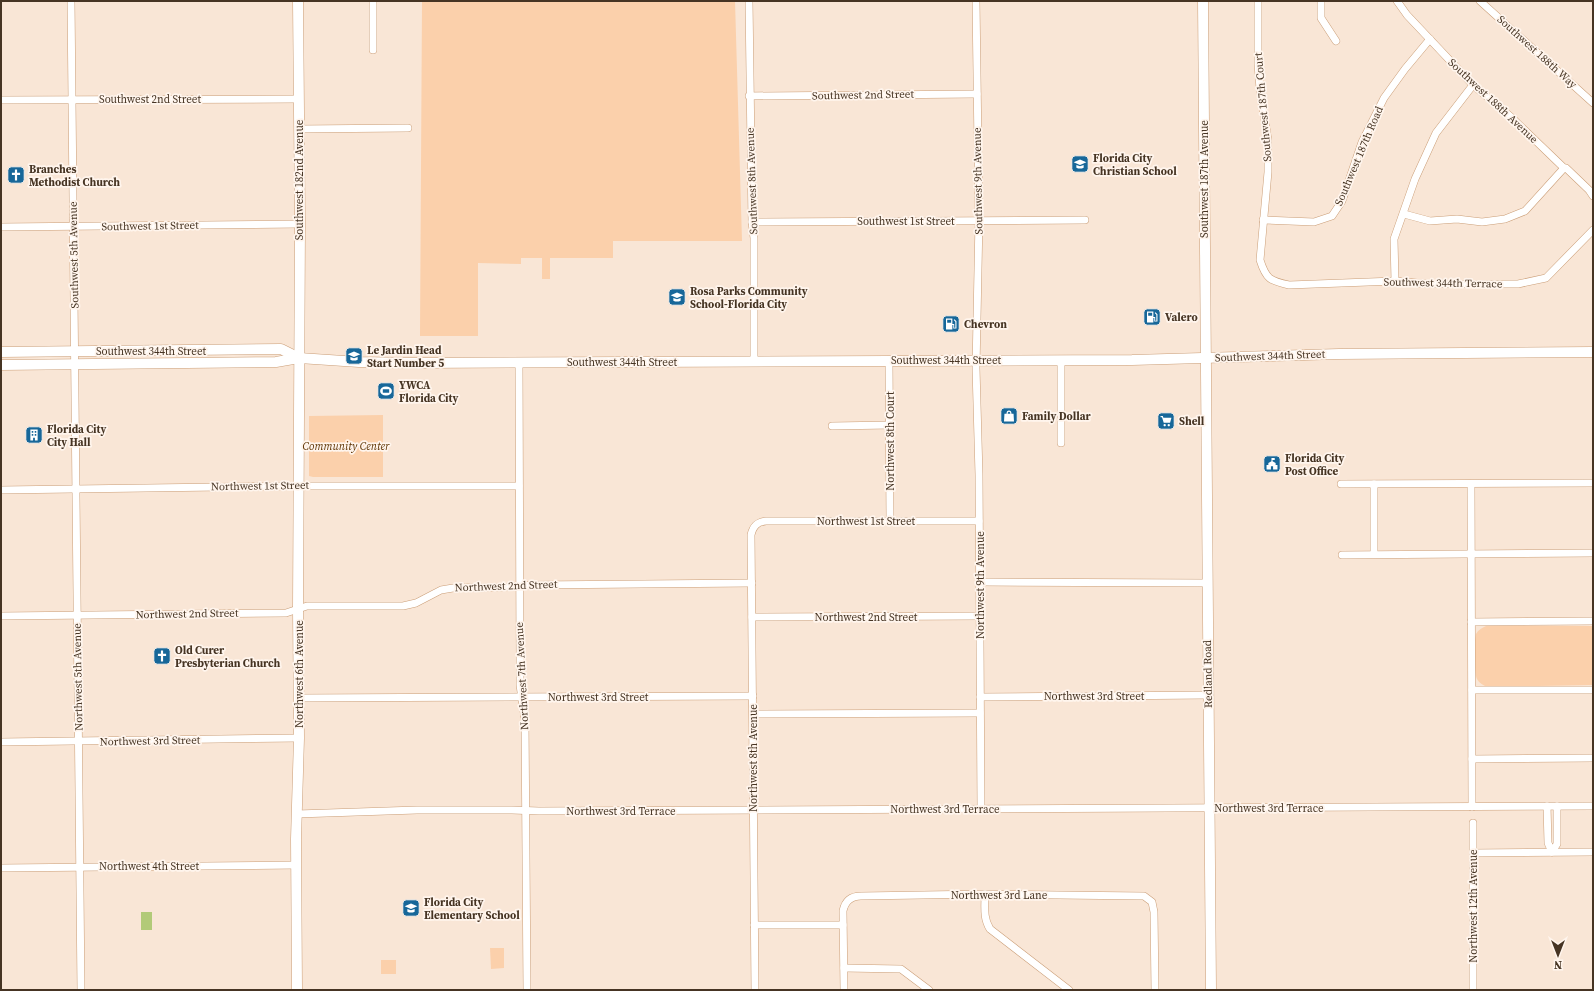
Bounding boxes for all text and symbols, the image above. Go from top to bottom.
street label: Southwest 188th Way [1494,12,1580,92]
street label: Southwest 187th Court [1251,51,1275,162]
street label: Southwest 188th Avenue [1445,55,1542,147]
street label: Southwest 2nd Street [812,87,915,103]
street label: Southwest 2nd Street [99,92,201,107]
street label: Southwest 187th Road [1331,103,1387,208]
street label: Southwest 182nd Avenue [292,119,307,240]
street label: Southwest 187th Avenue [1197,120,1212,238]
street label: Southwest 8th Avenue [743,127,761,235]
street label: Southwest 9th Avenue [970,127,986,235]
place label: Florida City Christian School [1093,151,1177,179]
school or university icon: Florida City Christian School [1070,154,1090,174]
place label: Branches Methodist Church [29,162,120,190]
church icon: Branches Methodist Church [6,165,26,185]
street label: Southwest 5th Avenue [66,201,82,309]
street label: Southwest 1st Street [857,214,955,229]
street label: Southwest 1st Street [101,218,199,234]
street label: Southwest 344th Terrace [1383,274,1503,292]
place label: Rosa Parks Community School-Florida City [690,284,808,312]
school or university icon: Rosa Parks Community School-Florida City [667,287,687,307]
fuel station icon: Valero [1142,307,1162,327]
place label: Valero [1165,310,1198,325]
fuel station icon: Chevron [941,314,961,334]
place label: Chevron [964,317,1007,332]
place label: Le Jardin Head Start Number 5 [367,343,444,371]
street label: Southwest 344th Street [96,344,207,359]
school or university icon: Le Jardin Head Start Number 5 [344,346,364,366]
street label: Southwest 344th Street [1215,347,1326,365]
street label: Southwest 344th Street [891,353,1002,368]
street label: Southwest 344th Street [567,355,678,370]
place label: YWCA Florida City [399,378,459,406]
sports icon: YWCA Florida City [376,381,396,401]
street label: Northwest 8th Court [883,391,898,491]
shop icon: Family Dollar [999,406,1019,426]
place label: Family Dollar [1022,409,1091,424]
supermarket icon: Shell [1156,411,1176,431]
place label: Shell [1179,414,1205,429]
place label: Florida City City Hall [47,422,107,450]
building icon: Florida City City Hall [24,425,44,445]
park label: Community Center [303,439,390,454]
place label: Florida City Post Office [1285,451,1345,479]
public building icon: Florida City Post Office [1262,454,1282,474]
street label: Northwest 1st Street [211,478,310,494]
street label: Northwest 1st Street [817,514,916,529]
street label: Northwest 9th Avenue [973,531,988,639]
street label: Northwest 2nd Street [454,577,558,595]
street label: Northwest 2nd Street [135,606,239,622]
street label: Northwest 2nd Street [815,610,918,625]
street label: Northwest 6th Avenue [292,620,307,728]
street label: Northwest 7th Avenue [512,621,532,730]
street label: Northwest 5th Avenue [70,623,86,731]
street label: Redland Road [1200,639,1216,708]
place label: Old Curer Presbyterian Church [175,643,280,671]
church icon: Old Curer Presbyterian Church [152,646,172,666]
street label: Northwest 3rd Street [1044,689,1145,704]
street label: Northwest 3rd Street [548,690,649,705]
street label: Northwest 8th Avenue [746,704,761,812]
street label: Northwest 3rd Street [100,733,201,749]
street label: Northwest 3rd Terrace [1214,801,1324,816]
street label: Northwest 3rd Terrace [890,802,1000,817]
street label: Northwest 3rd Terrace [566,804,676,819]
street label: Northwest 12th Avenue [1466,849,1481,963]
street label: Northwest 4th Street [99,859,199,874]
street label: Northwest 3rd Lane [951,888,1048,903]
place label: Florida City Elementary School [424,895,520,923]
school or university icon: Florida City Elementary School [401,898,421,918]
north arrow [1538,935,1578,975]
text: N [1554,957,1562,972]

